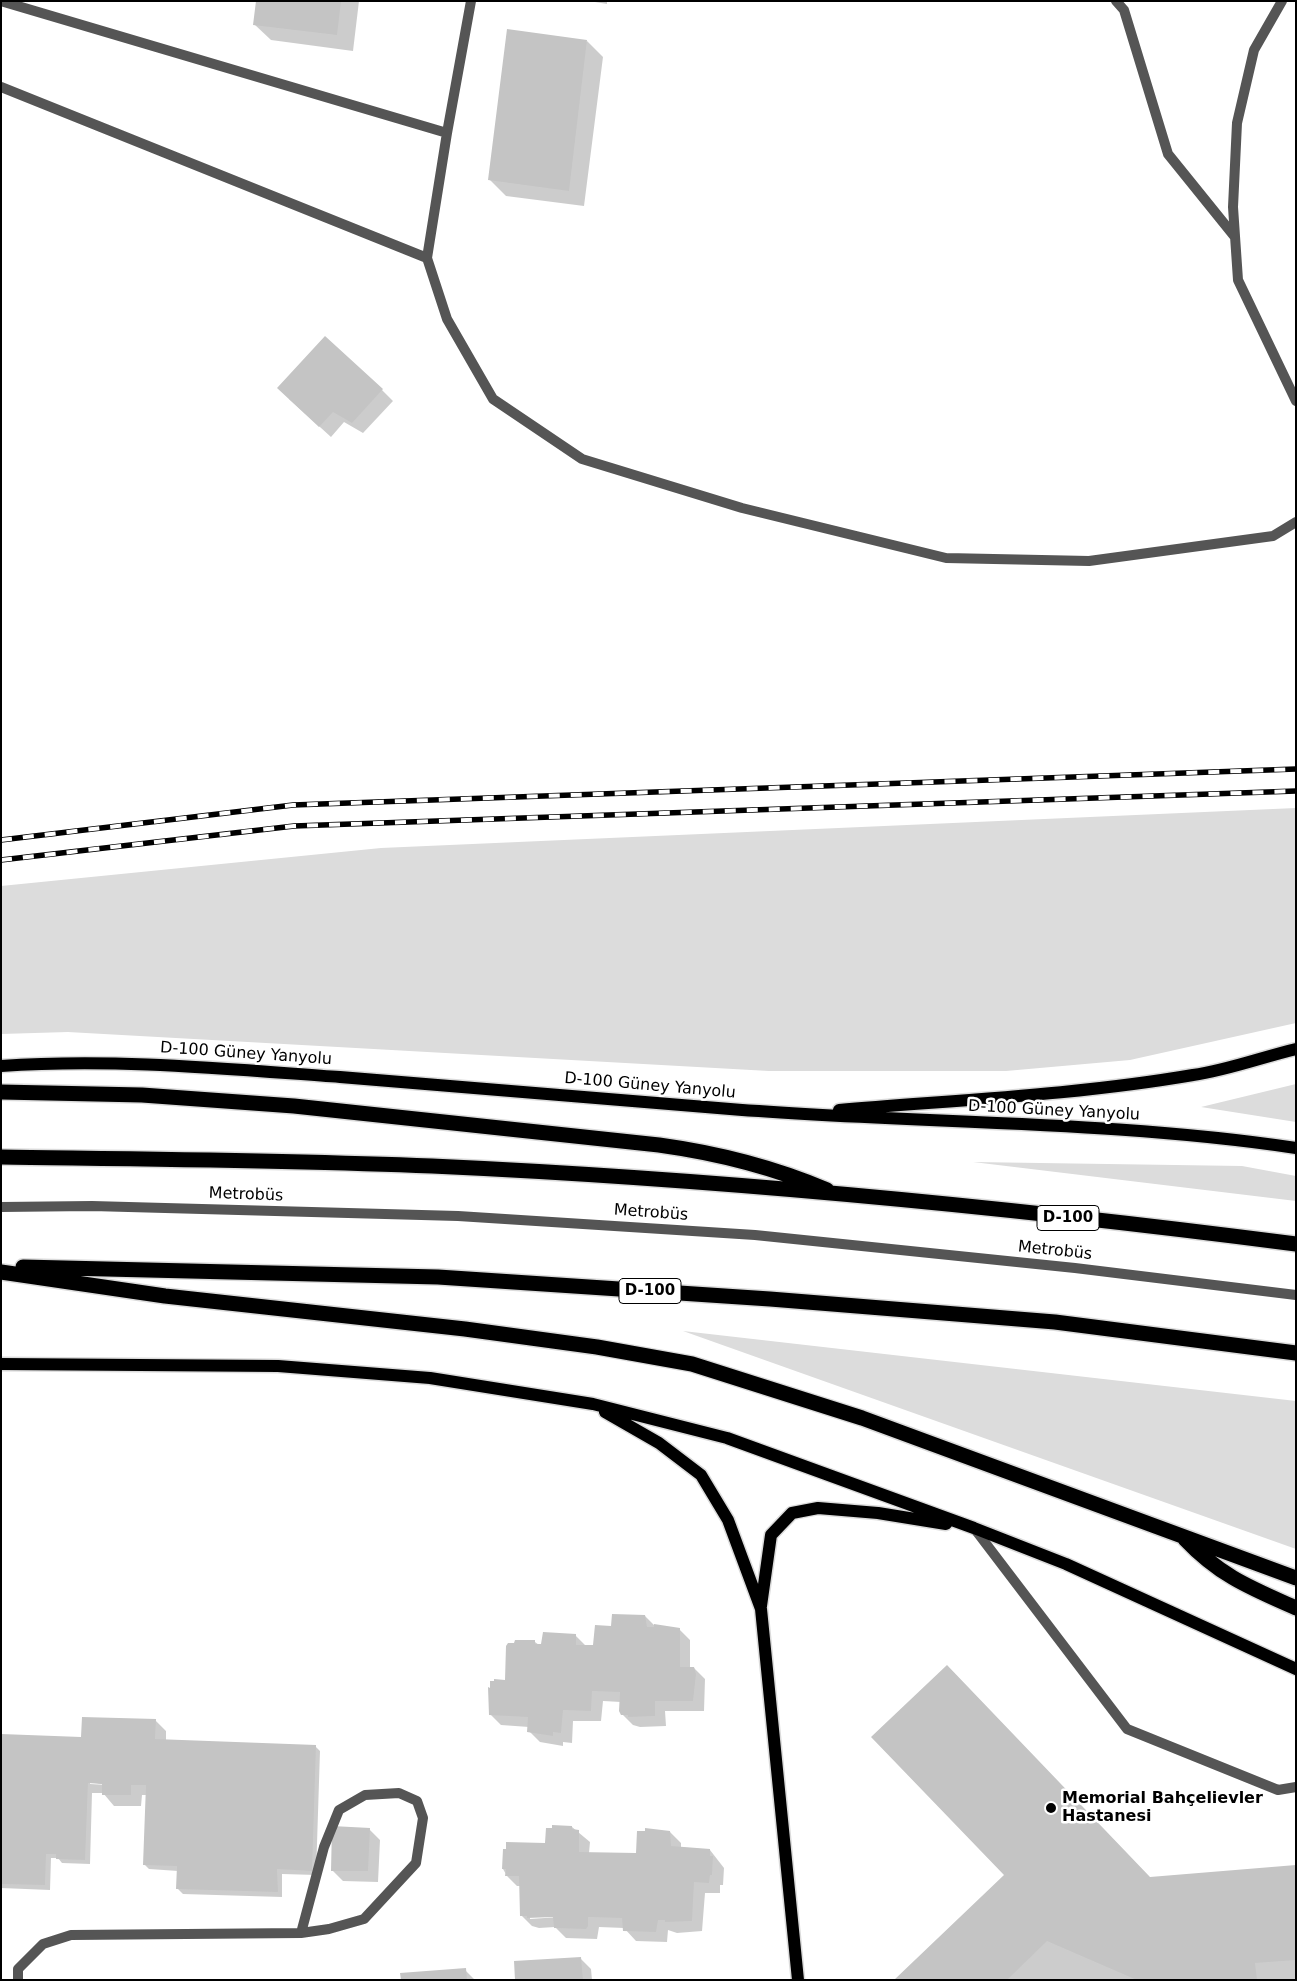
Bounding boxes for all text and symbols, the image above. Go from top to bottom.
street label: D-100 Güney Yanyolu [159,1038,333,1070]
street label: D-100 Güney Yanyolu [563,1069,737,1103]
street label: D-100 Güney Yanyolu [968,1097,1140,1125]
street label: Metrobüs [208,1184,284,1206]
street label: Metrobüs [613,1201,689,1225]
road number: D-100 [1037,1206,1099,1230]
street label: Metrobüs [1017,1238,1093,1264]
road number: D-100 [619,1278,681,1304]
place label: Memorial Bahçelievler Hastanesi [1062,1789,1263,1827]
marker: Memorial Bahçelievler Hastanesi [1044,1801,1058,1815]

